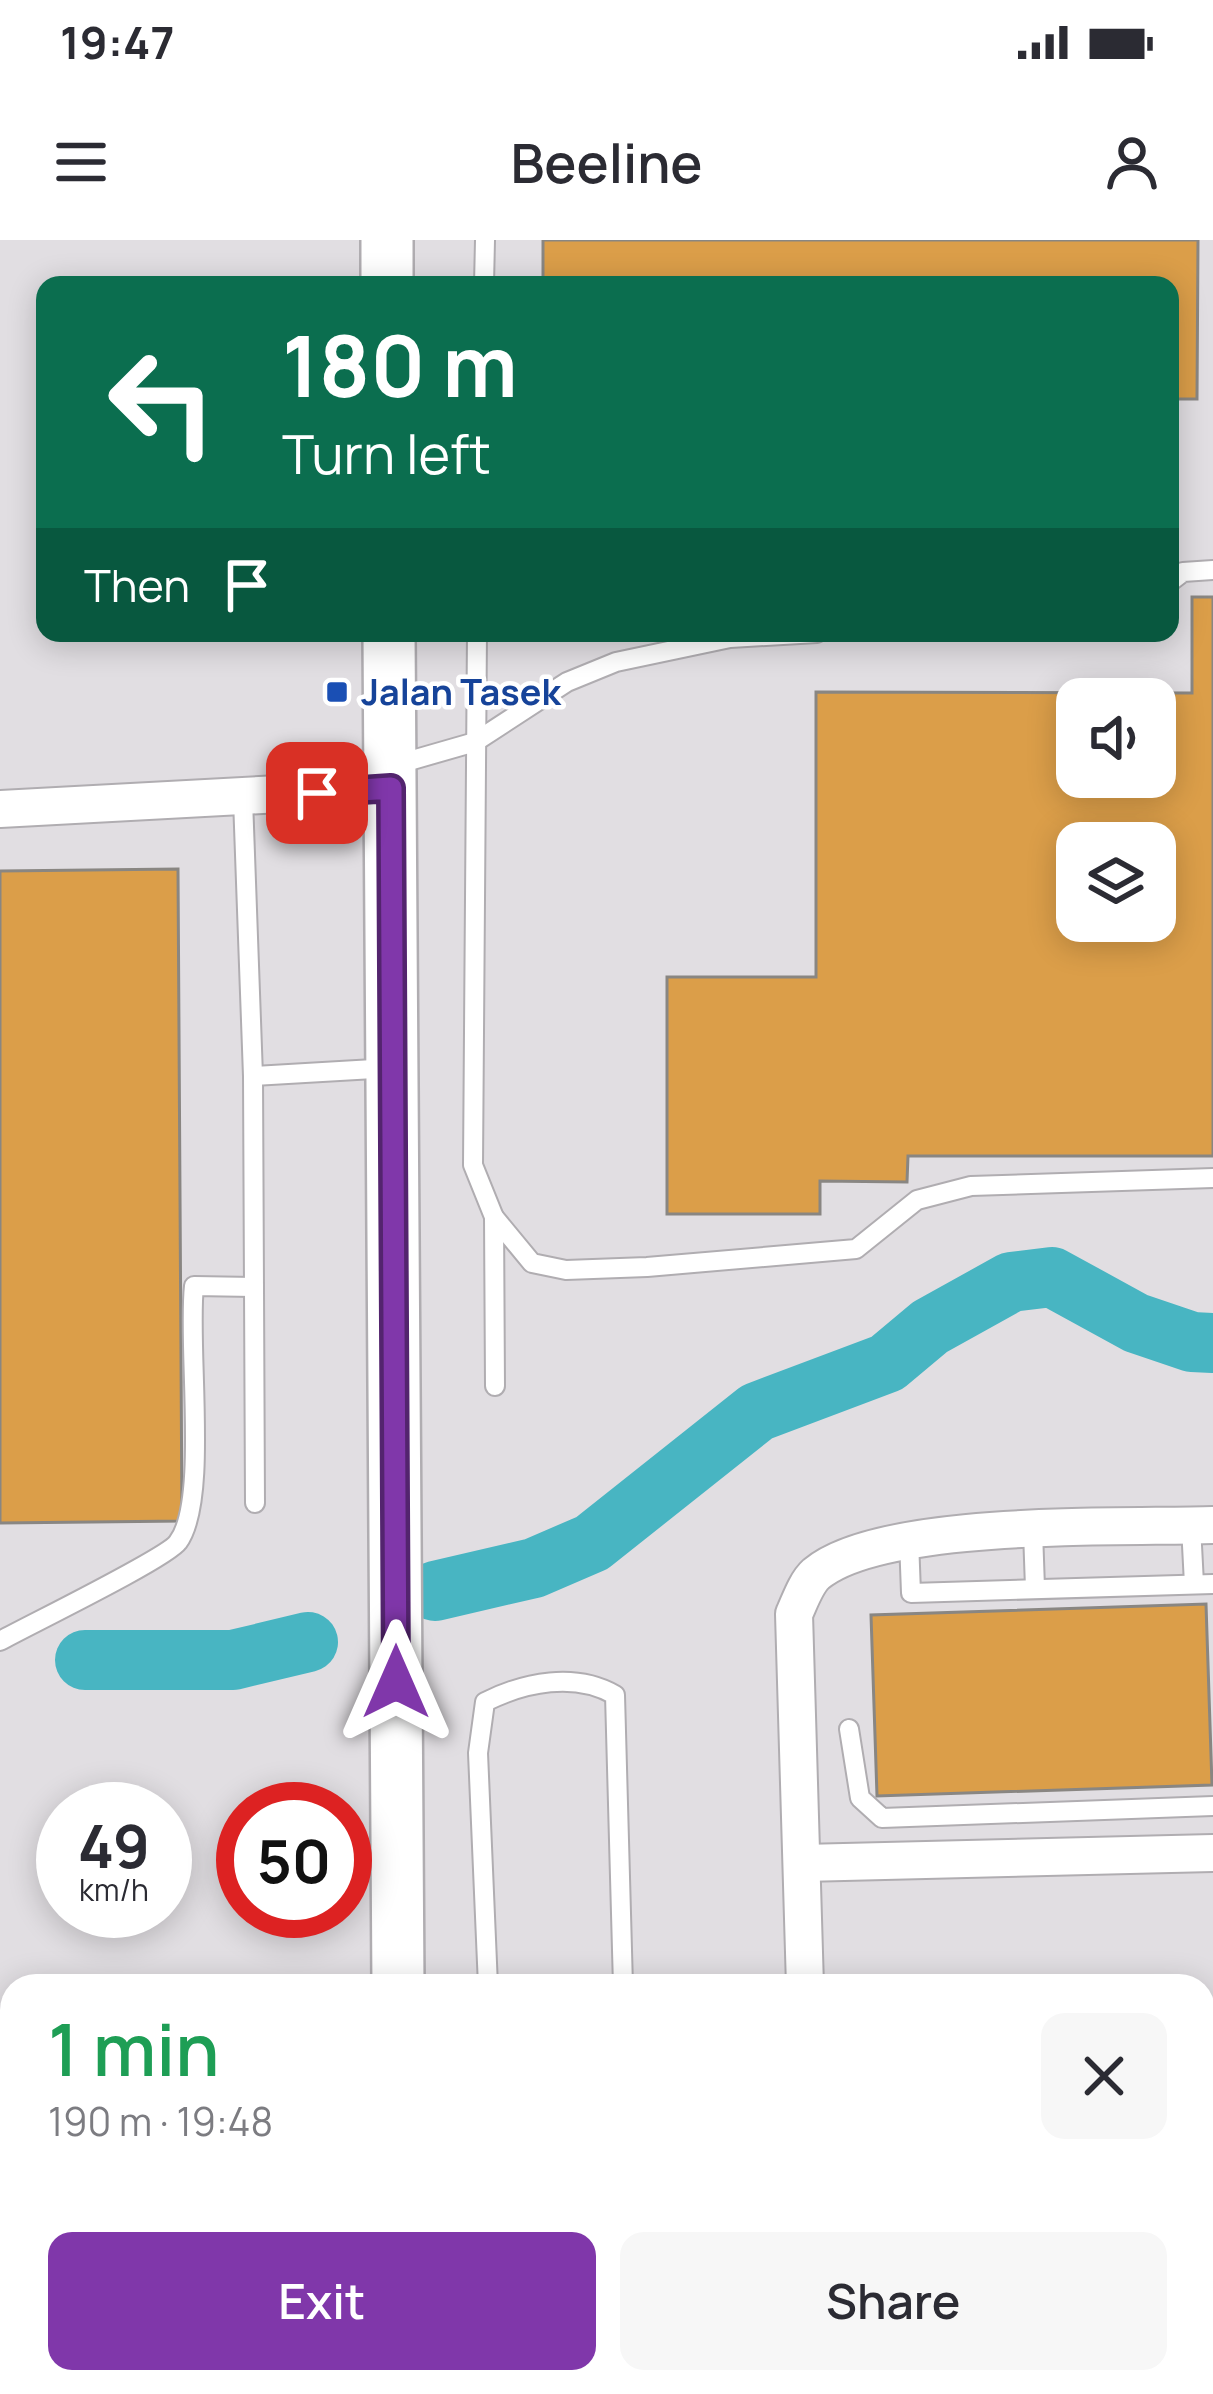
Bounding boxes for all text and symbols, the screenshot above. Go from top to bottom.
text: 19:47 [60,11,174,73]
text: Beeline [511,125,702,199]
icon: menu [48,129,114,195]
icon: person [1099,129,1165,195]
text: 180 m [282,307,518,422]
icon: left [84,324,240,480]
text: Turn left [282,416,491,490]
icon: arrive [214,552,280,618]
text: Then [84,554,190,616]
place label: Jalan Tasek [361,667,563,716]
map controls [1056,678,1176,942]
button: sound [1056,678,1176,798]
marker: Jalan Tasek [324,679,350,705]
pin [266,742,368,844]
icon: arrive [284,760,350,826]
button: layers [1056,822,1176,942]
position arrow [333,1619,459,1745]
speed limit sign: 50 [216,1782,372,1938]
text: 49 [78,1804,150,1886]
text: km/h [79,1869,149,1910]
text: 1 min [48,1999,220,2098]
button: close [1041,2013,1167,2139]
text: 190 m · 19:48 [48,2094,273,2148]
button: Exit [48,2232,596,2370]
button: Share [620,2232,1167,2370]

